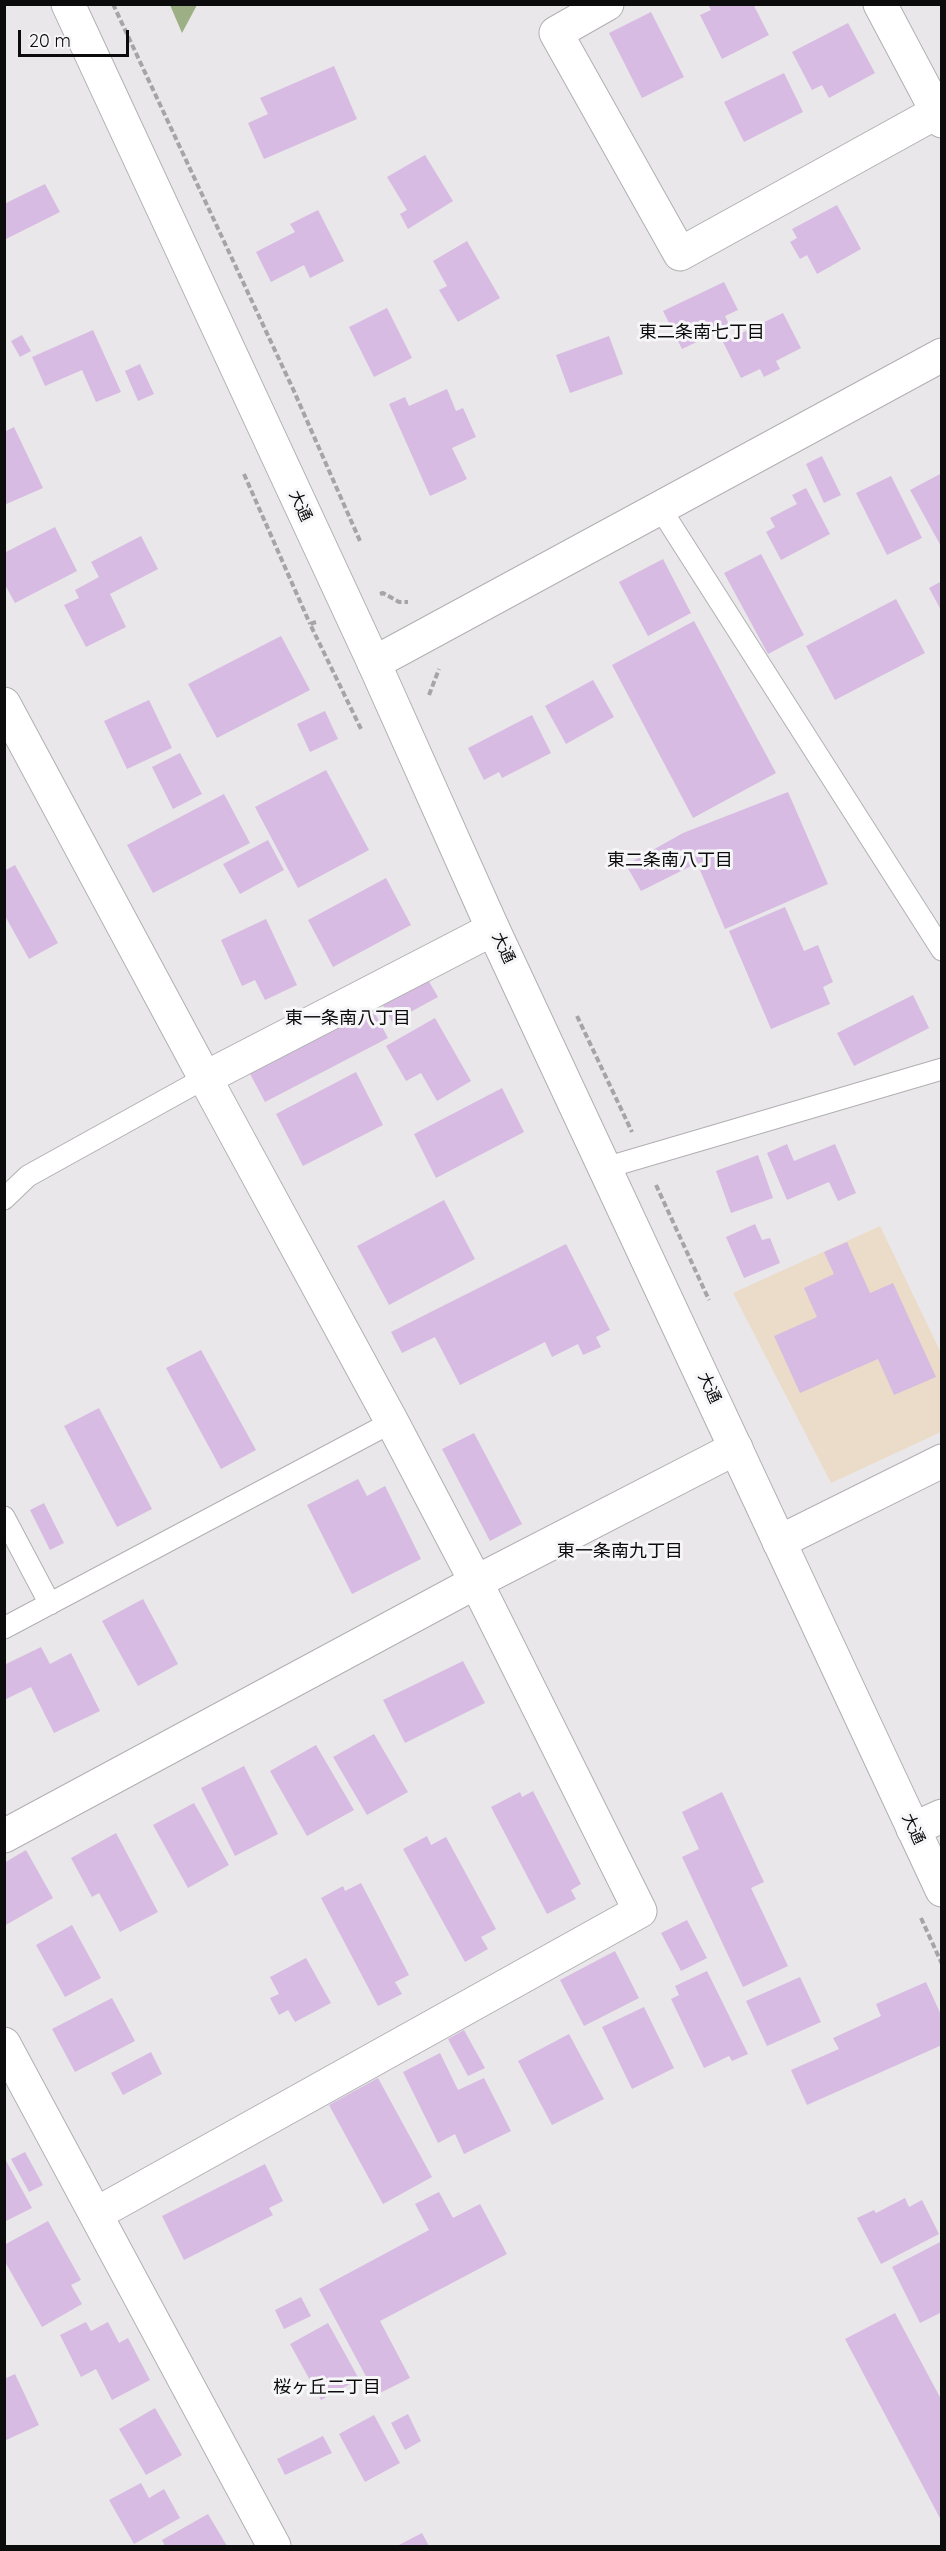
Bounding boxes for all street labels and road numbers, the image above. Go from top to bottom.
street label: 大通 [285,487,315,525]
street label: 大通 [488,929,518,967]
street label: 大通 [694,1369,724,1407]
street label: 大通 [898,1810,928,1848]

